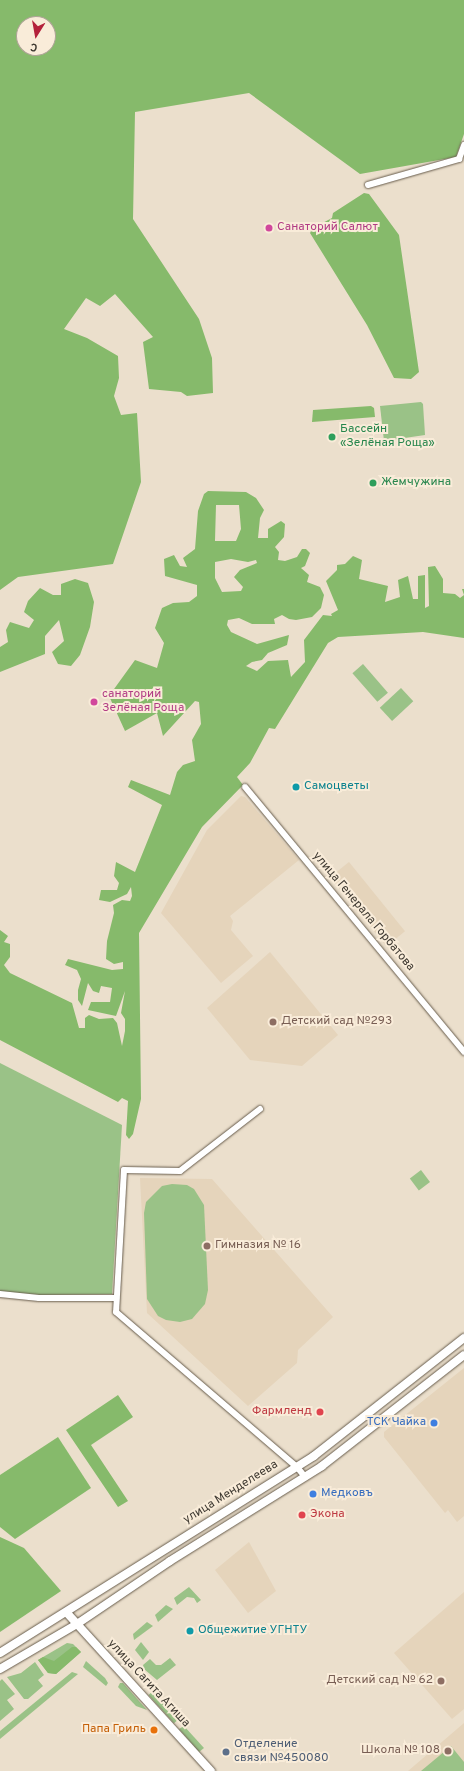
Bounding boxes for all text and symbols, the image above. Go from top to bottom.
north arrow [16,16,56,56]
text: С [29,39,39,54]
place label: Санаторий Салют [277,221,378,235]
marker: Санаторий Салют [264,223,274,233]
place label: Бассейн «Зелёная Роща» [340,423,435,451]
marker: Бассейн «Зелёная Роща» [327,432,337,442]
place label: Жемчужина [381,476,451,490]
marker: Жемчужина [368,478,378,488]
place label: санаторий Зелёная Роща [102,688,184,716]
marker: санаторий Зелёная Роща [89,697,99,707]
place label: Самоцветы [304,780,369,794]
marker: Самоцветы [291,782,301,792]
street label: улица Генерала Горбатова [309,850,417,974]
place label: Детский сад №293 [281,1015,392,1029]
marker: Детский сад №293 [268,1017,278,1027]
place label: Гимназия № 16 [215,1239,301,1253]
marker: Гимназия № 16 [202,1241,212,1251]
place label: Фармленд [252,1405,312,1419]
marker: Фармленд [315,1407,325,1417]
place label: ТСК Чайка [367,1416,426,1430]
marker: ТСК Чайка [429,1418,439,1428]
street label: улица Менделеева [181,1458,281,1528]
place label: Медковъ [321,1487,373,1501]
marker: Медковъ [308,1489,318,1499]
place label: Экона [310,1508,345,1522]
marker: Экона [297,1510,307,1520]
place label: Общежитие УГНТУ [198,1624,307,1638]
marker: Общежитие УГНТУ [185,1626,195,1636]
street label: улица Сагита Агиша [104,1637,192,1731]
place label: Детский сад № 62 [326,1674,433,1688]
marker: Детский сад № 62 [436,1676,446,1686]
place label: Папа Гриль [82,1723,146,1737]
marker: Папа Гриль [149,1725,159,1735]
place label: Отделение связи №450080 [234,1738,329,1766]
place label: Школа № 108 [361,1744,440,1758]
marker: Школа № 108 [443,1746,453,1756]
marker: Отделение связи №450080 [221,1747,231,1757]

